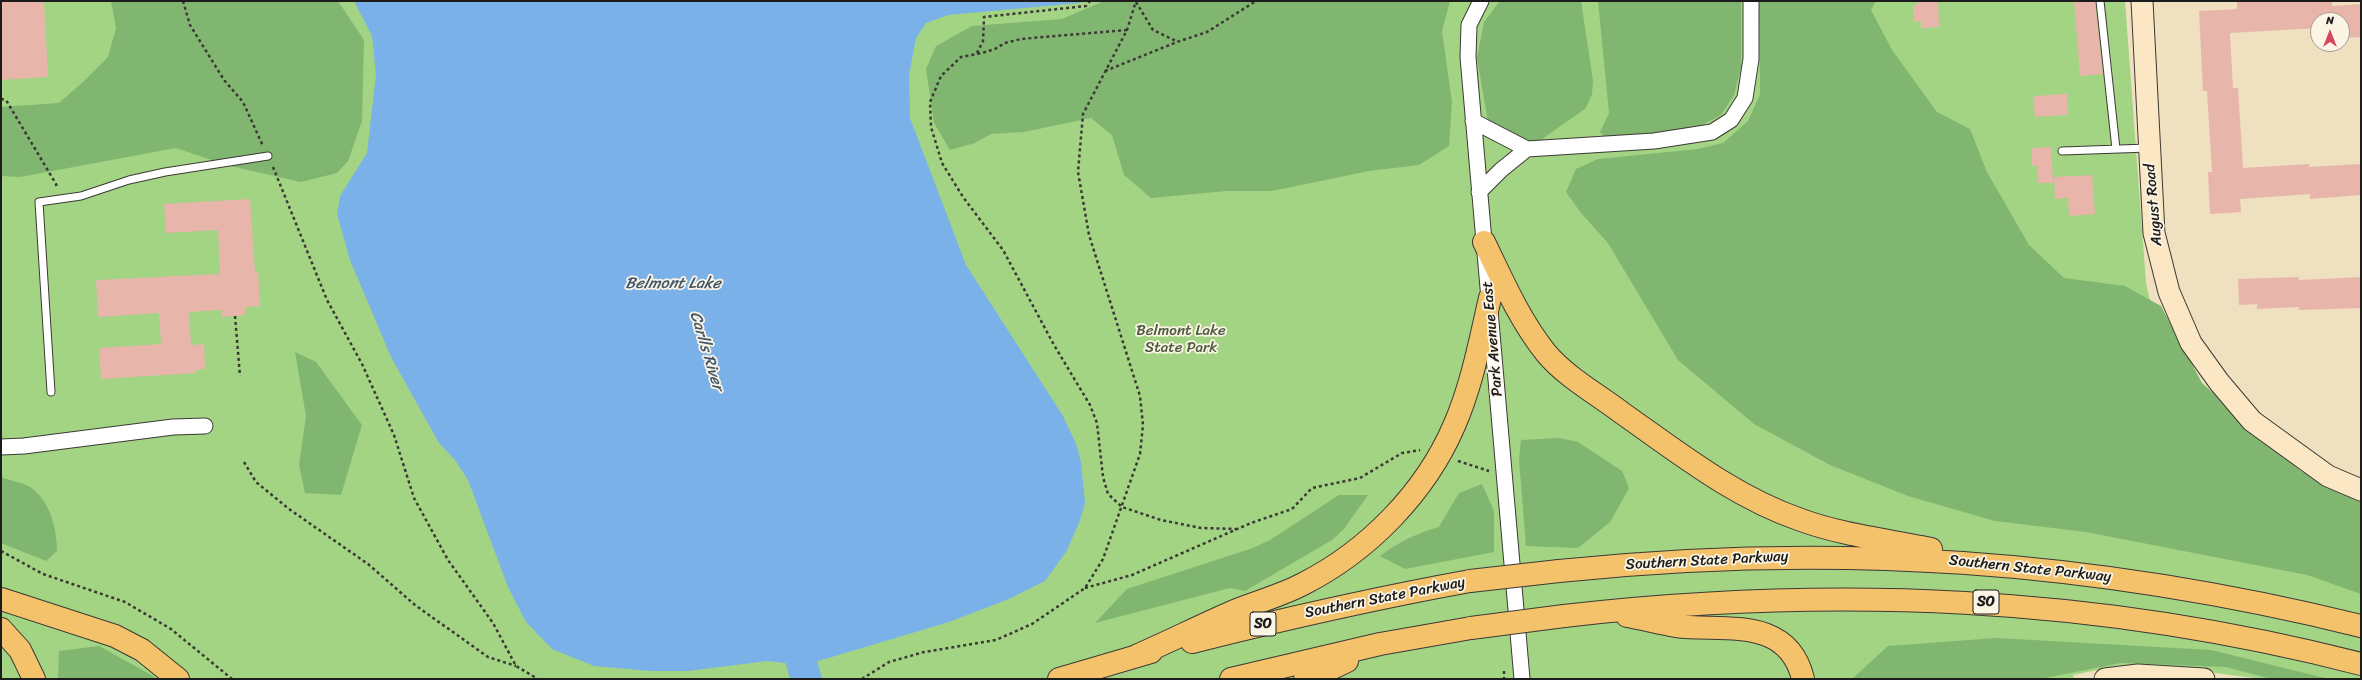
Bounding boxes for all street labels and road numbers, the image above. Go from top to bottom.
street label: August Road [2141,163,2167,247]
street label: Park Avenue East [1479,281,1507,397]
street label: Southern State Parkway [1625,548,1789,574]
street label: Southern State Parkway [1948,552,2112,586]
street label: Southern State Parkway [1303,574,1467,622]
road number: SO [1973,590,1999,614]
road number: SO [1250,612,1276,636]

